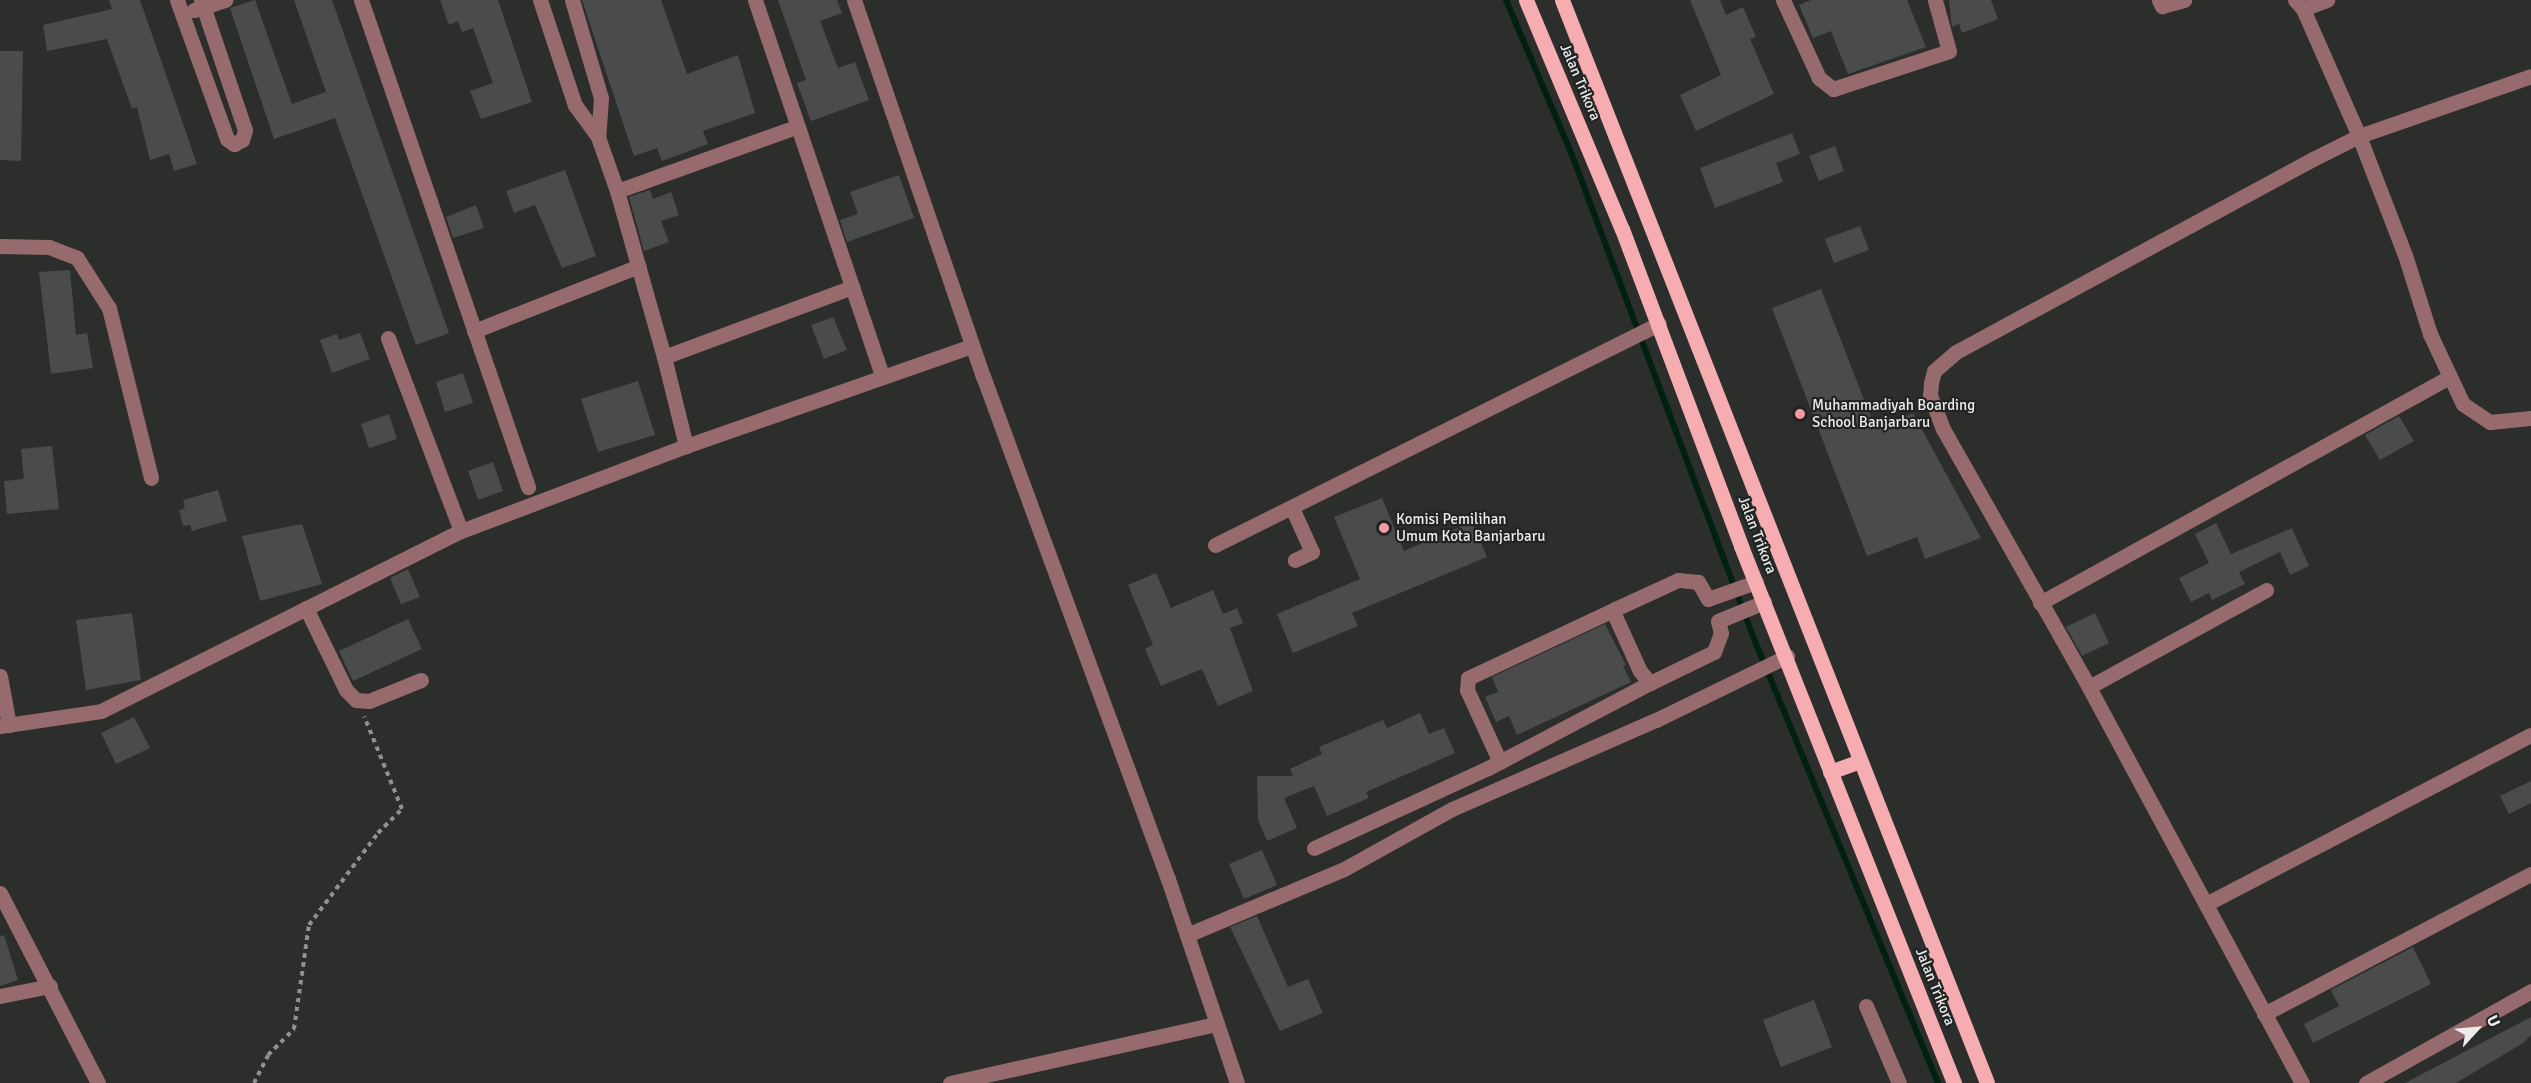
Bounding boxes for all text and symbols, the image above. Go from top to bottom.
street label: Jalan Trikora [1556,41,1604,123]
place label: Muhammadiyah Boarding School Banjarbaru [1812,396,1975,431]
marker: Muhammadiyah Boarding School Banjarbaru [1793,407,1807,421]
street label: Jalan Trikora [1734,494,1780,576]
place label: Komisi Pemilihan Umum Kota Banjarbaru [1396,510,1545,545]
marker: Komisi Pemilihan Umum Kota Banjarbaru [1377,521,1391,535]
street label: Jalan Trikora [1911,946,1959,1028]
north arrow [2447,999,2507,1059]
text: U [2482,1012,2505,1030]

